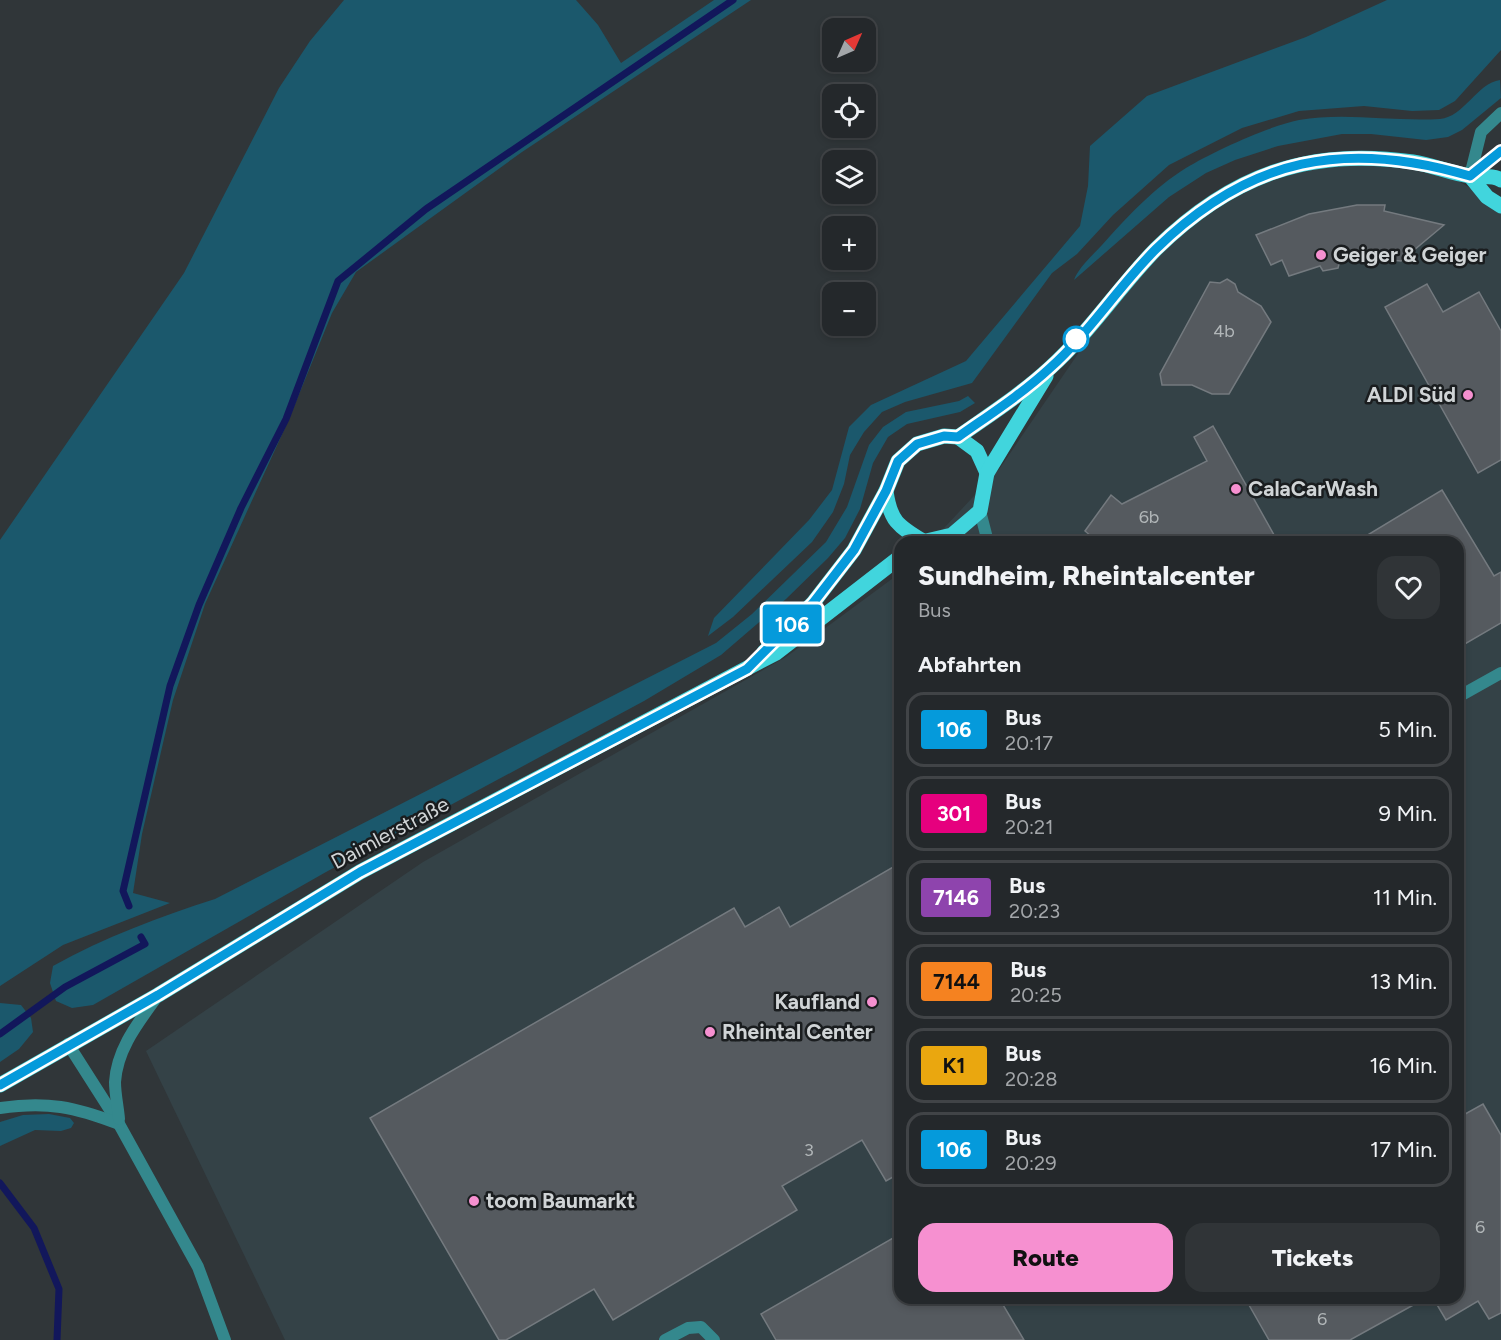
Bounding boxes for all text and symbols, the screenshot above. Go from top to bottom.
north arrow [822,18,876,72]
map controls [822,18,876,336]
button: locate [822,84,876,138]
button: layers [822,150,876,204]
button: + [822,216,876,270]
place label: Geiger & Geiger [1333,242,1487,267]
marker: Geiger & Geiger [1314,248,1328,262]
button: − [822,282,876,336]
house number: 4b [1213,320,1235,342]
unlabelled marker [1063,326,1089,352]
place label: ALDI Süd [1367,382,1456,407]
marker: ALDI Süd [1461,388,1475,402]
place label: CalaCarWash [1248,476,1378,501]
marker: CalaCarWash [1229,482,1243,496]
house number: 6b [1139,506,1159,528]
button: heart [1377,556,1440,619]
text: Sundheim, Rheintalcenter [918,558,1255,592]
text: Bus [918,598,951,622]
line badge: 106 [758,604,826,644]
text: 106 [775,612,809,637]
text: Abfahrten [918,651,1021,678]
text: Bus [1005,704,1041,731]
text: 5 Min. [1378,716,1437,743]
text: 106 [937,717,971,742]
text: 20:17 [1005,731,1053,755]
text: Bus [1005,788,1041,815]
street label: Daimlerstraße [327,791,453,874]
text: 9 Min. [1379,800,1437,827]
text: 301 [937,801,971,826]
text: 20:21 [1005,815,1054,839]
text: Bus [1009,872,1045,899]
text: 11 Min. [1373,884,1437,911]
text: 7146 [933,885,979,910]
text: 20:23 [1009,899,1060,923]
text: Bus [1010,956,1046,983]
text: 13 Min. [1370,968,1437,995]
text: 7144 [933,969,980,994]
text: 20:25 [1010,983,1062,1007]
place label: Kaufland [774,989,860,1014]
marker: Kaufland [865,995,879,1009]
place label: Rheintal Center [722,1019,873,1044]
marker: Rheintal Center [703,1025,717,1039]
text: Bus [1005,1040,1041,1067]
text: 16 Min. [1369,1052,1437,1079]
text: K1 [943,1053,965,1078]
text: 20:28 [1005,1067,1058,1091]
text: Bus [1005,1124,1041,1151]
text: 17 Min. [1370,1136,1437,1163]
text: 106 [937,1137,971,1162]
house number: 3 [804,1139,814,1161]
text: 20:29 [1005,1151,1057,1175]
place label: toom Baumarkt [486,1188,635,1213]
marker: toom Baumarkt [467,1194,481,1208]
house number: 6 [1475,1216,1485,1238]
button: Route [918,1223,1173,1292]
button: Tickets [1185,1223,1440,1292]
house number: 6 [1317,1308,1327,1330]

